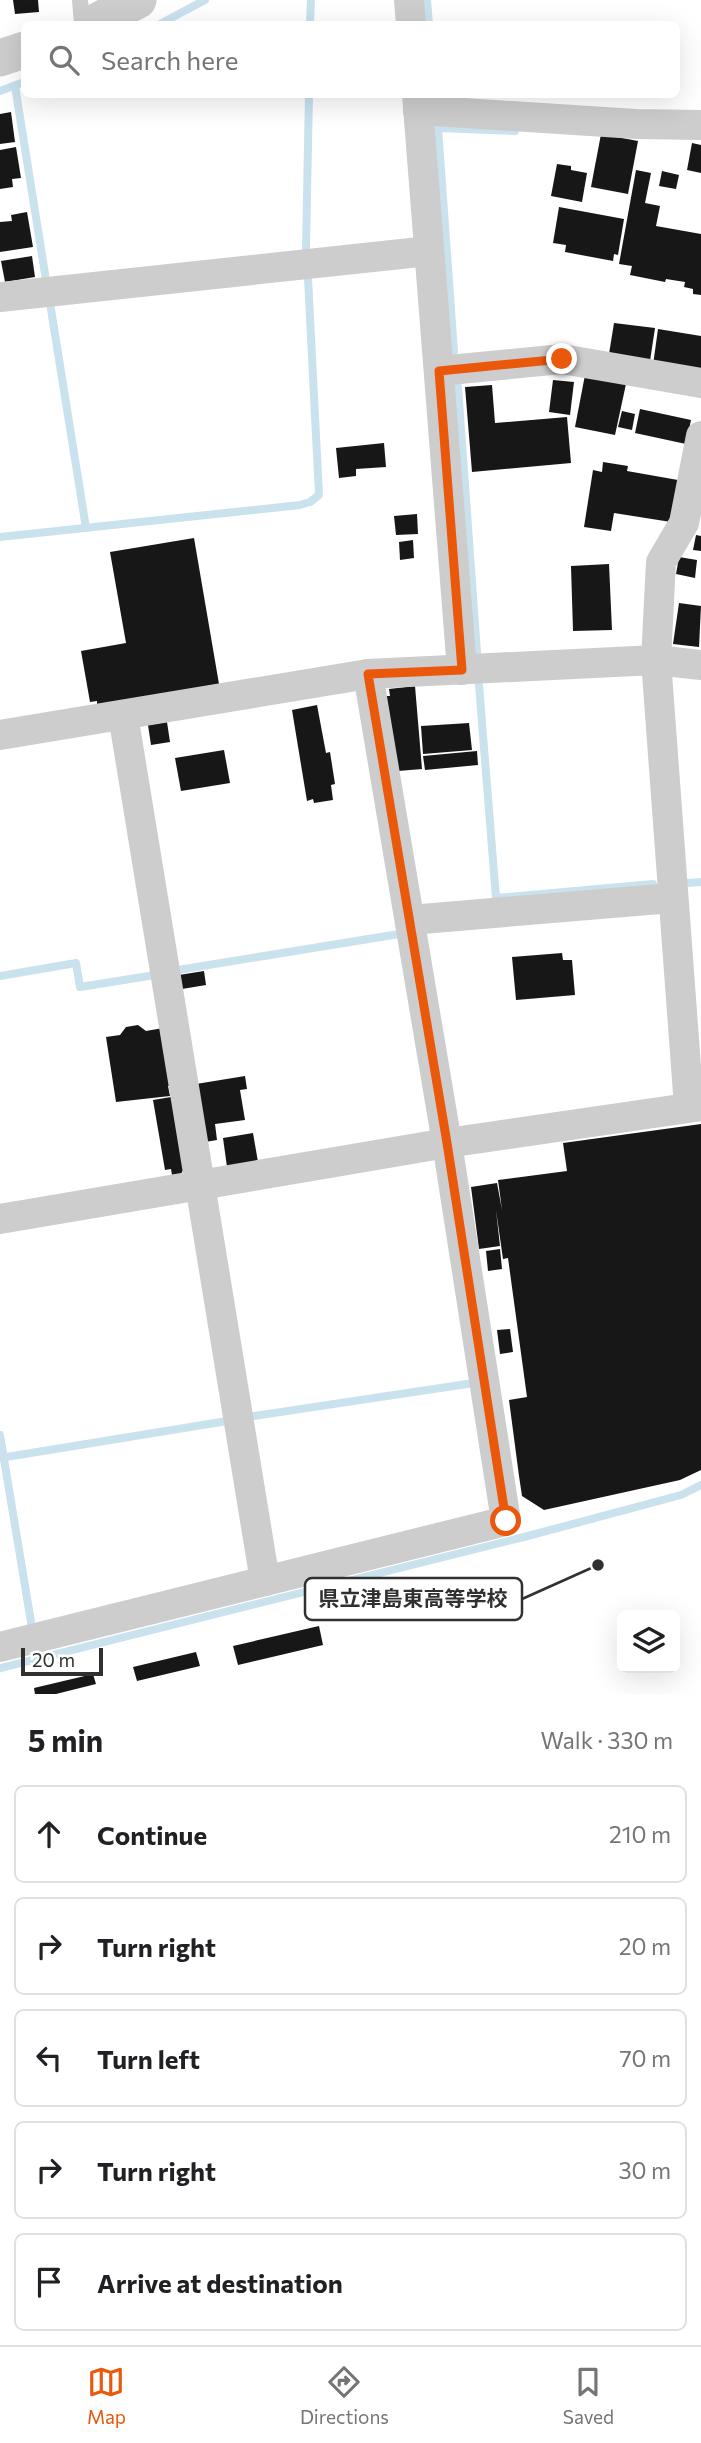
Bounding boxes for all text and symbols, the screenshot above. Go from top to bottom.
search box [21,21,680,98]
icon: search [45,41,83,79]
text: Search here [101,44,239,75]
route end [546,343,577,374]
route start [490,1505,521,1536]
callout: 県立津島東高等学校 [305,1578,522,1620]
text: 県立津島東高等学校 [319,1585,508,1610]
map controls [617,1610,680,1673]
button: layers [617,1610,680,1673]
scale bar [21,1645,103,1677]
text: 20 m [32,1648,75,1671]
text: 5 min [28,1721,103,1758]
text: Walk · 330 m [541,1726,673,1754]
icon: ahead [30,1815,68,1853]
text: Continue [97,1819,207,1850]
text: 210 m [609,1820,671,1848]
icon: right [30,1927,68,1965]
text: Turn right [97,1931,216,1962]
text: 20 m [619,1932,671,1960]
icon: left [30,2039,68,2077]
text: Turn left [97,2043,200,2074]
text: 70 m [619,2044,671,2072]
icon: right [30,2151,68,2189]
text: Turn right [97,2155,216,2186]
text: 30 m [618,2156,671,2184]
icon: arrive [30,2263,68,2301]
text: Arrive at destination [97,2267,343,2298]
tab: Map [87,2363,126,2428]
tab: Directions [300,2363,389,2428]
tab: Saved [563,2363,614,2428]

